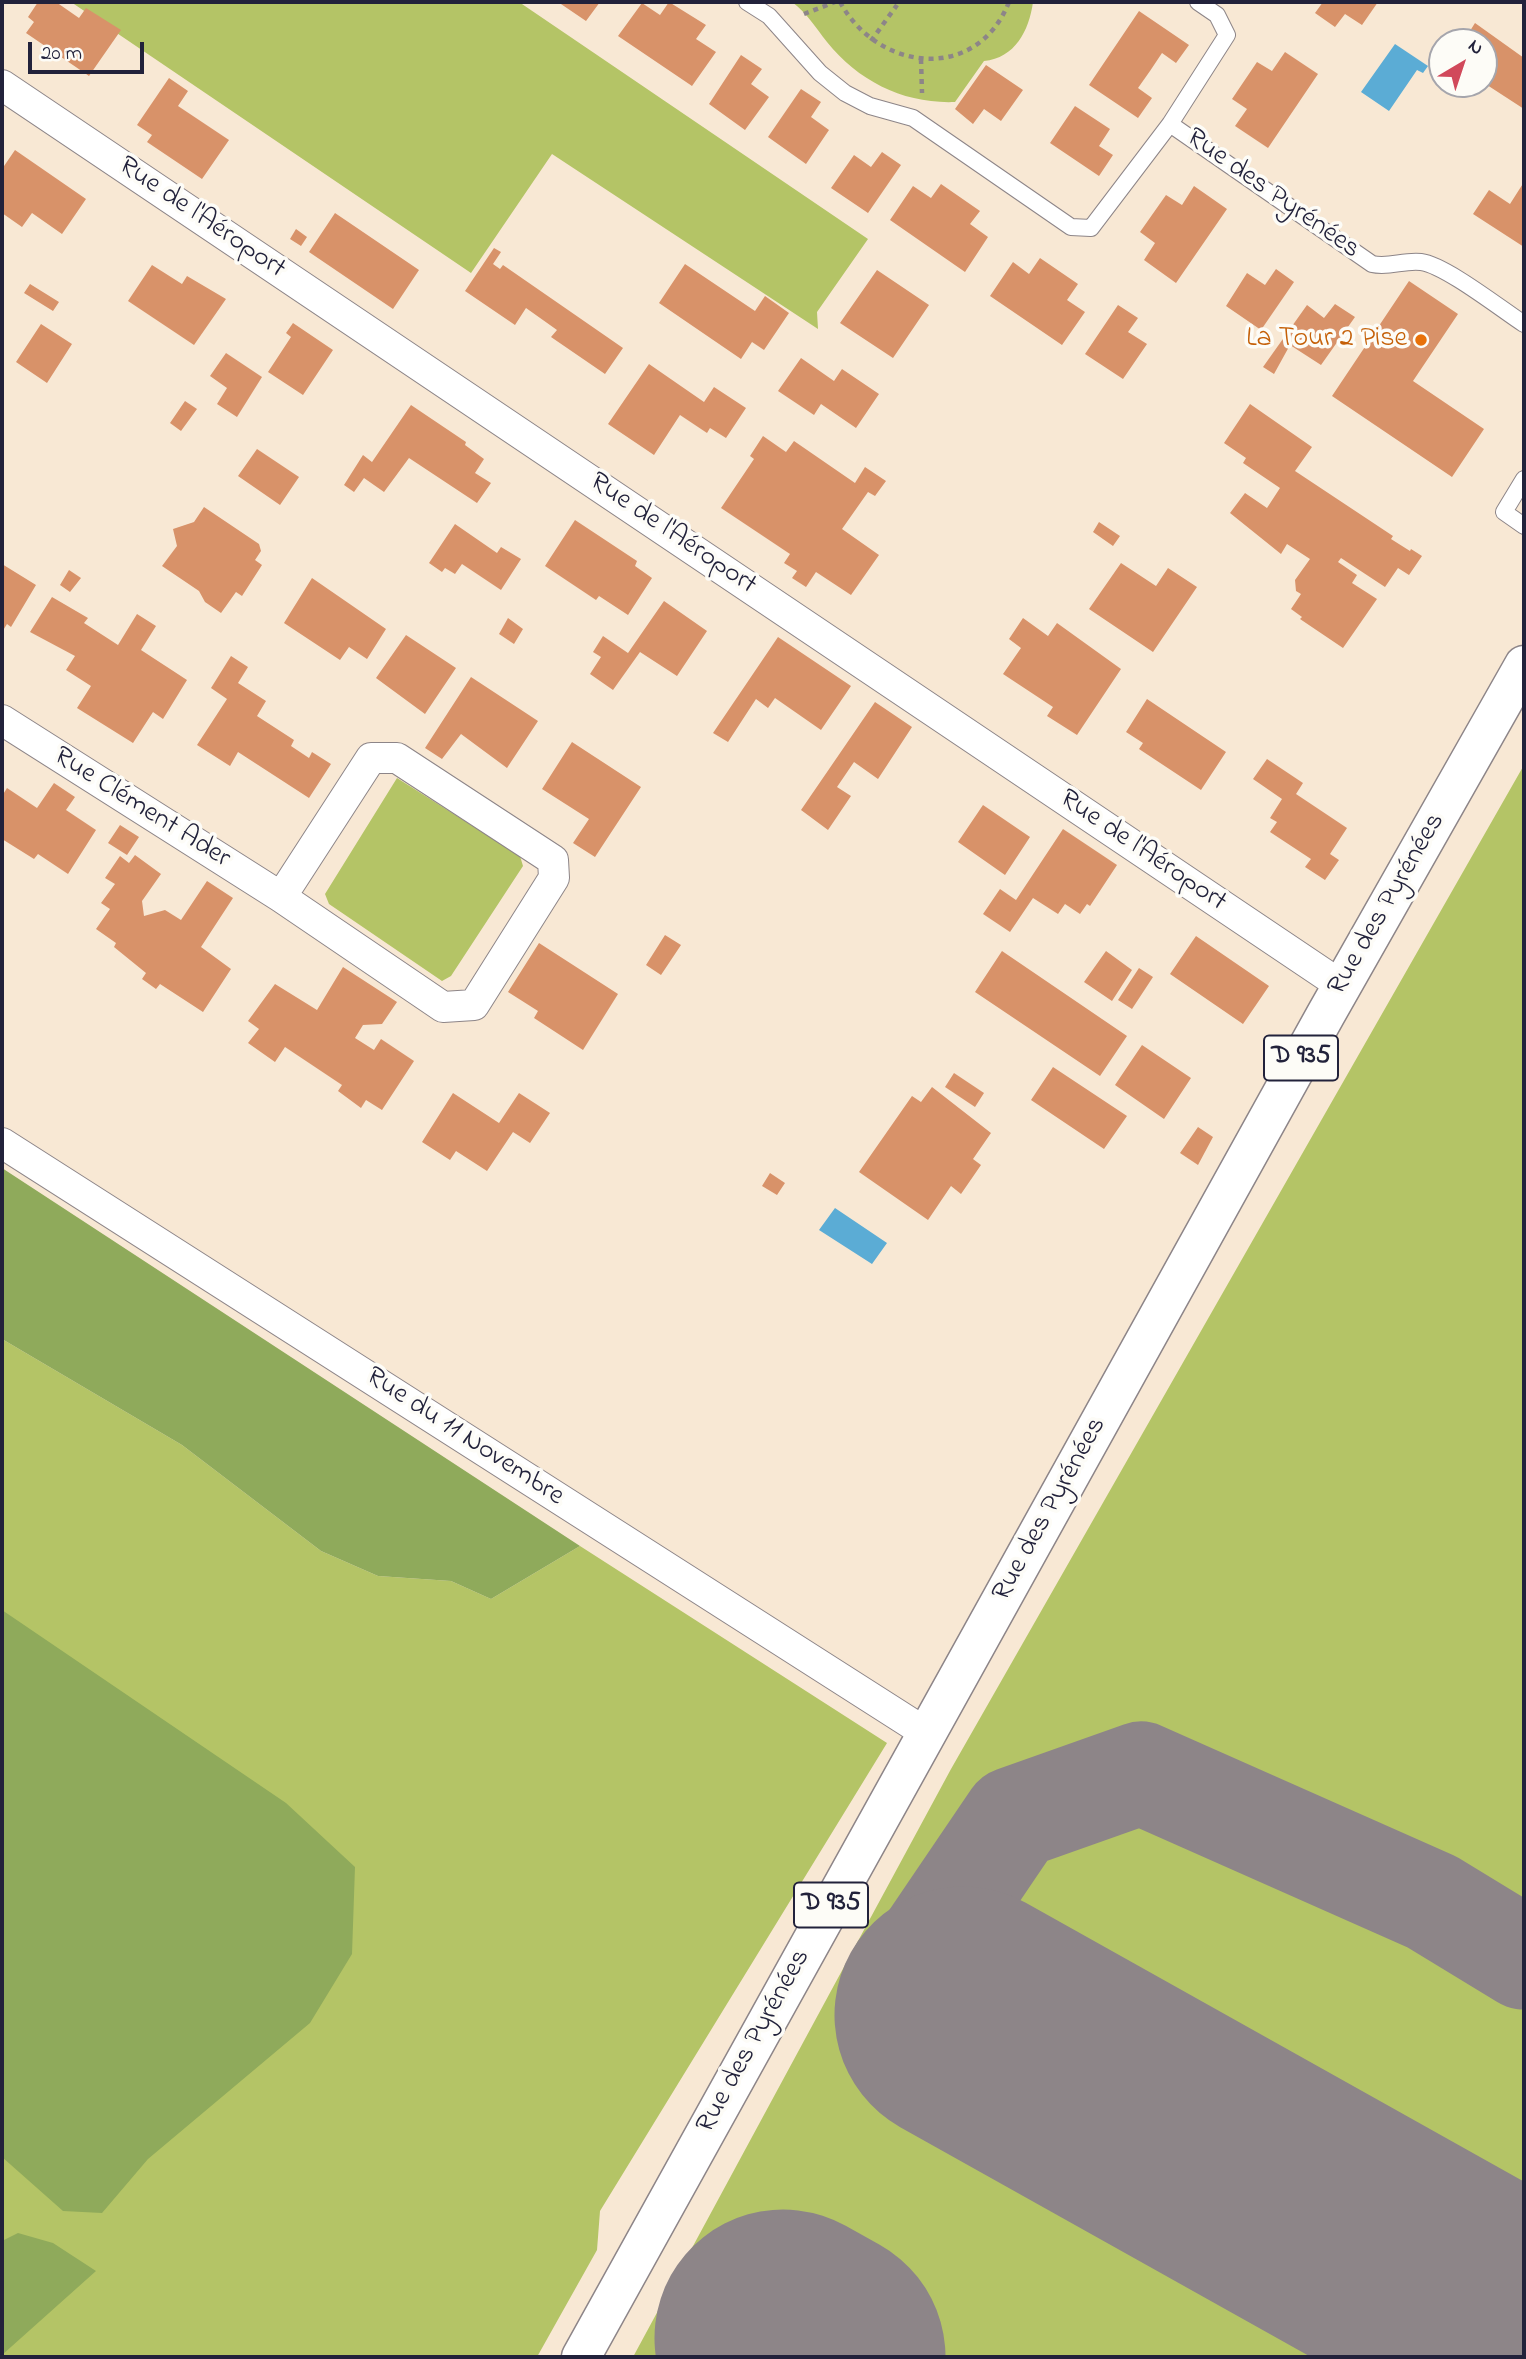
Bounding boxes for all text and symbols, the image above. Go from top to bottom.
scale bar [32,28,147,72]
north arrow [1428,28,1498,98]
text: N [1462,33,1489,62]
text: 20 m [41,39,82,69]
street label: Rue des Pyrénées [1178,122,1366,268]
street label: Rue de l'Aéroport [111,151,291,287]
place label: La Tour 2 Pise [1246,323,1407,357]
marker: La Tour 2 Pise [1413,332,1429,348]
street label: Rue de l'Aéroport [582,467,762,603]
street label: Rue Clément Ader [46,741,236,877]
street label: Rue de l'Aéroport [1052,784,1232,920]
street label: Rue des Pyrénées [1322,808,1454,1002]
road number: D 935 [1264,1036,1338,1080]
street label: Rue du 11 Novembre [358,1361,570,1515]
street label: Rue des Pyrénées [987,1412,1115,1608]
road number: D 935 [794,1882,868,1928]
street label: Rue des Pyrénées [691,1944,819,2140]

